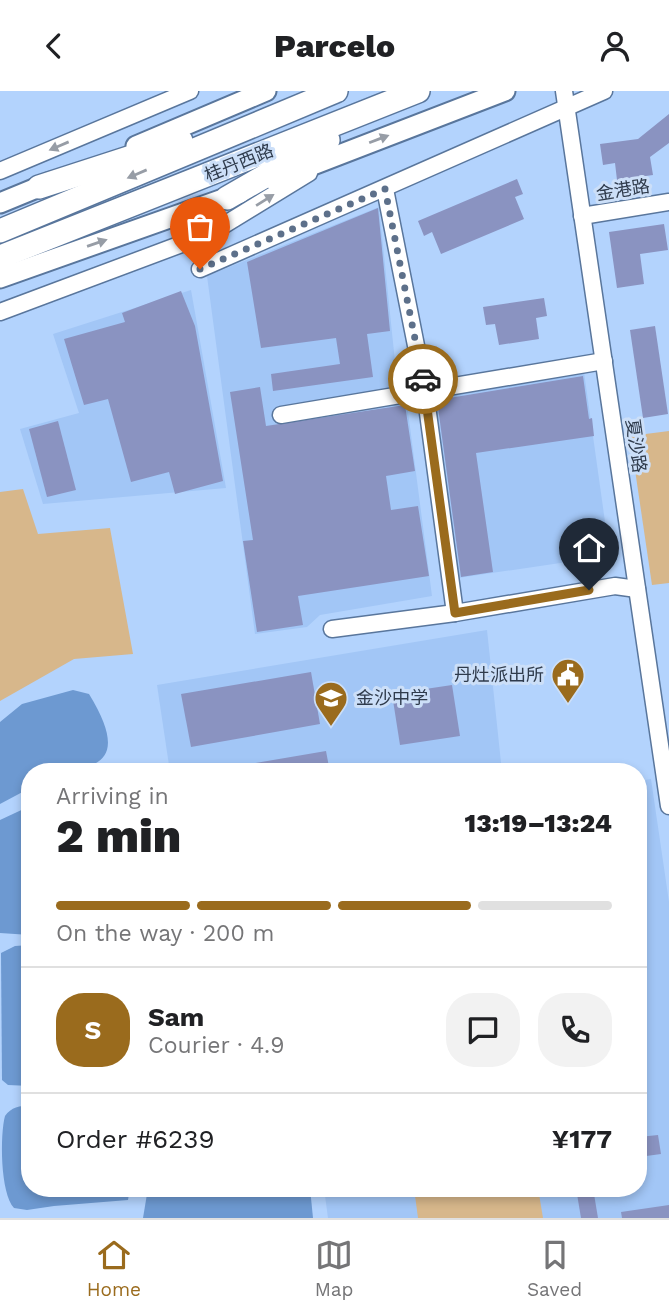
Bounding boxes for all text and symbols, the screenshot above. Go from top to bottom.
icon: back [35,27,73,65]
text: Parcelo [274,27,395,65]
icon: person [596,27,634,65]
one-way arrow [369,134,390,145]
street label: 桂丹西路 [202,139,276,186]
one-way arrow [48,141,69,152]
one-way arrow [127,168,147,180]
street label: 金港路 [595,175,651,204]
one-way arrow [255,193,275,206]
pin [170,197,230,269]
icon: bag [181,208,219,246]
one-way arrow [87,237,108,248]
courier [388,344,458,414]
icon: car [404,360,442,398]
street label: 夏沙路 [622,418,651,474]
pin [559,518,619,590]
icon: home [570,529,608,567]
public building icon: 丹灶派出所 [549,656,587,705]
place label: 丹灶派出所 [454,664,544,685]
school or university icon: 金沙中学 [312,679,350,728]
place label: 金沙中学 [356,687,428,708]
text: Arriving in [56,783,169,810]
text: 13:19–13:24 [465,808,612,838]
text: 2 min [56,809,181,863]
text: On the way · 200 m [56,920,274,947]
button: chat [446,993,520,1067]
button: phone [538,993,612,1067]
text: Sam [148,1002,204,1032]
text: S [85,1015,101,1045]
text: Courier · 4.9 [148,1032,284,1059]
text: Order #6239 [56,1124,214,1154]
text: ¥177 [552,1124,612,1154]
tab: Home [87,1236,141,1301]
tab: Map [315,1236,353,1301]
tab: Saved [527,1236,582,1301]

